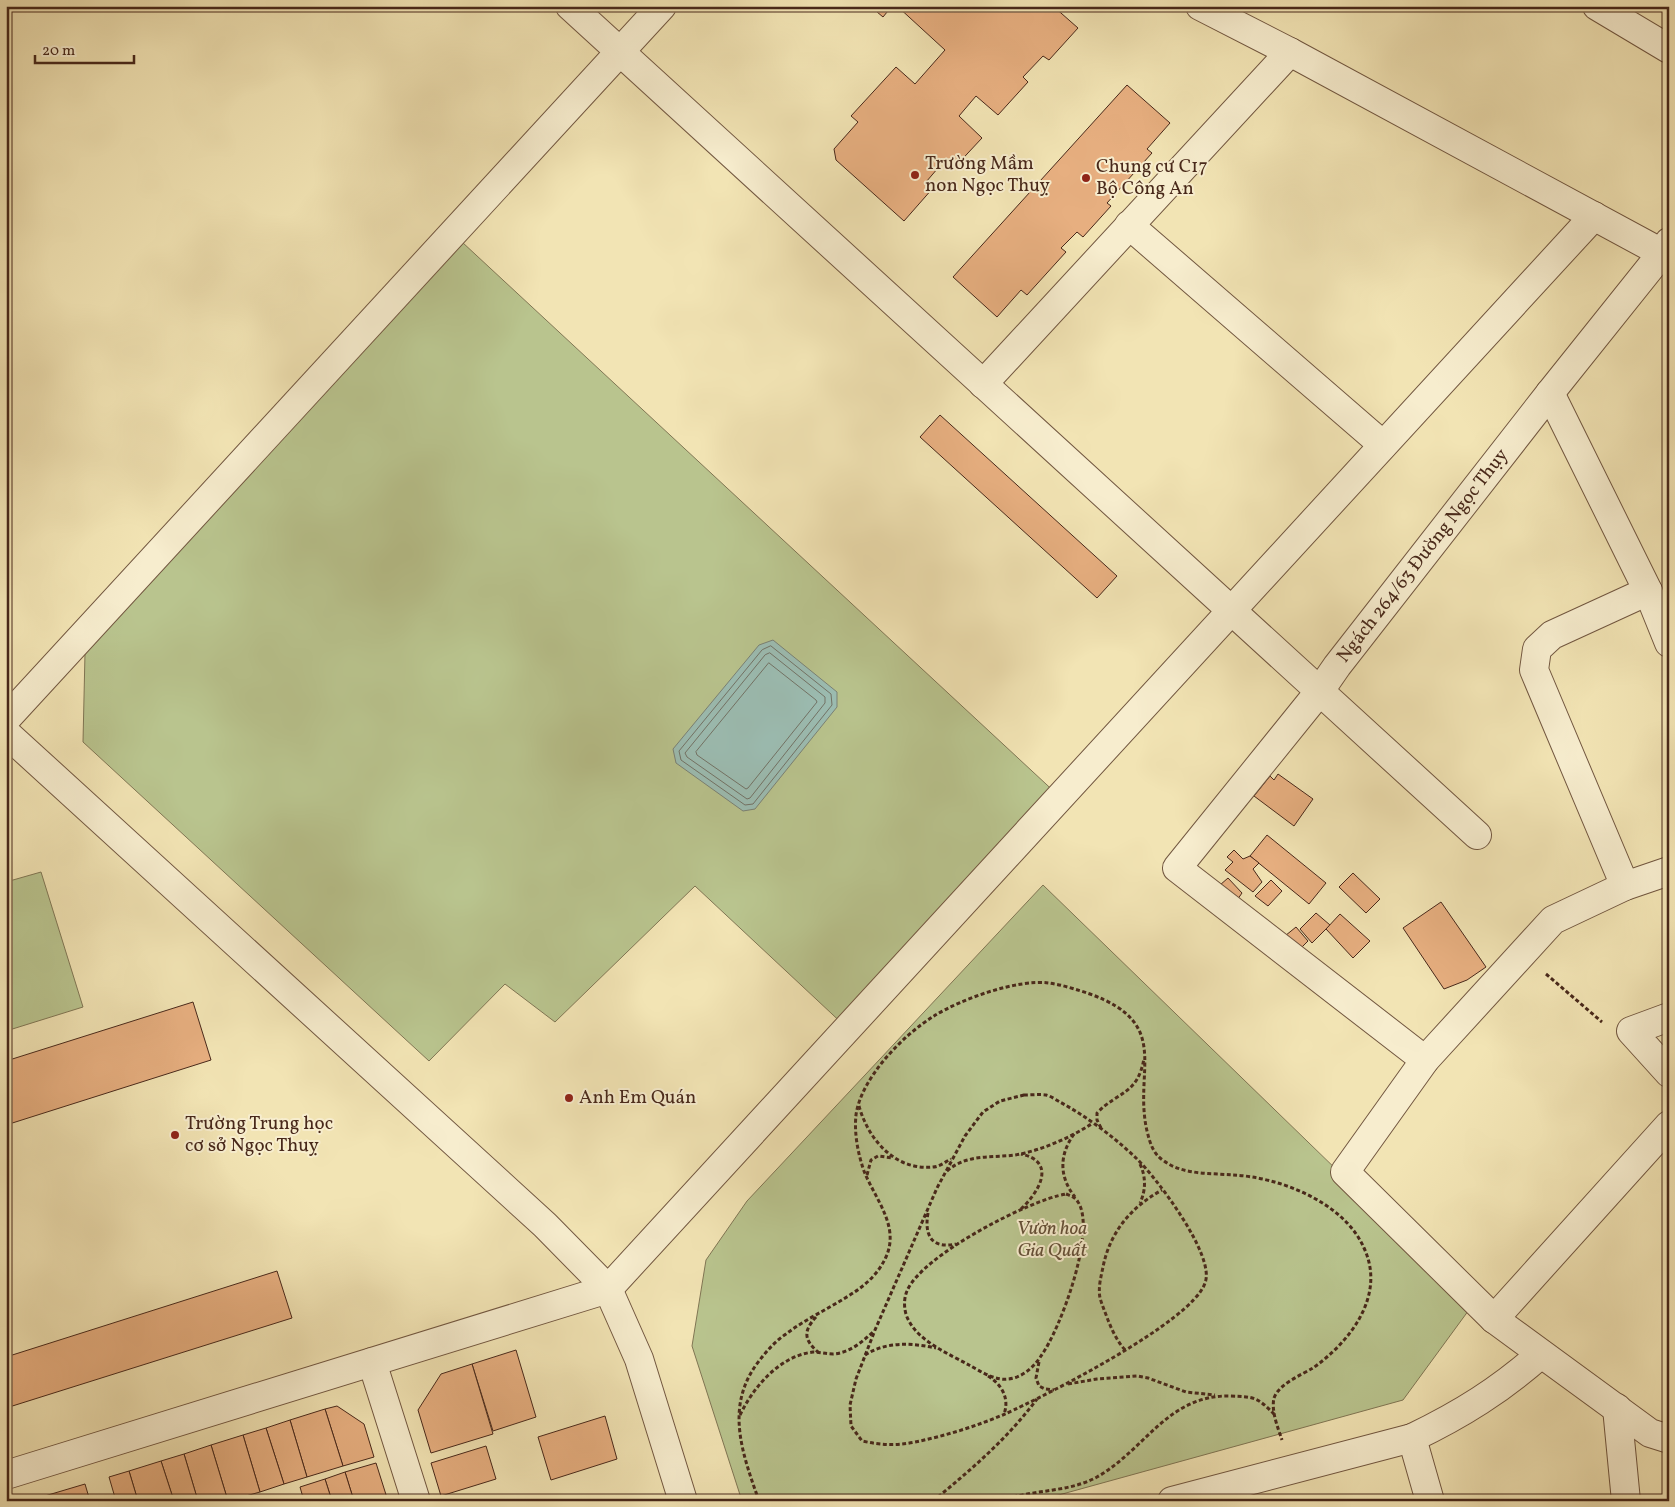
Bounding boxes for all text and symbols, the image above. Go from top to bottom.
scale bar [35,32,134,64]
text: 20 m [42,41,75,62]
place label: Trường Mầm non Ngọc Thuỵ [925,151,1050,199]
place label: Chung cư C17 Bộ Công An [1096,154,1208,202]
marker: Trường Mầm non Ngọc Thuỵ [909,169,921,181]
marker: Chung cư C17 Bộ Công An [1080,172,1092,184]
street label: Ngách 264/63 Đường Ngọc Thụy [1331,443,1515,668]
place label: Anh Em Quán [579,1085,696,1111]
marker: Anh Em Quán [563,1092,575,1104]
place label: Trường Trung học cơ sở Ngọc Thuỵ [185,1111,333,1159]
marker: Trường Trung học cơ sở Ngọc Thuỵ [169,1129,181,1141]
park label: Vườn hoa Gia Quất [1017,1216,1087,1264]

